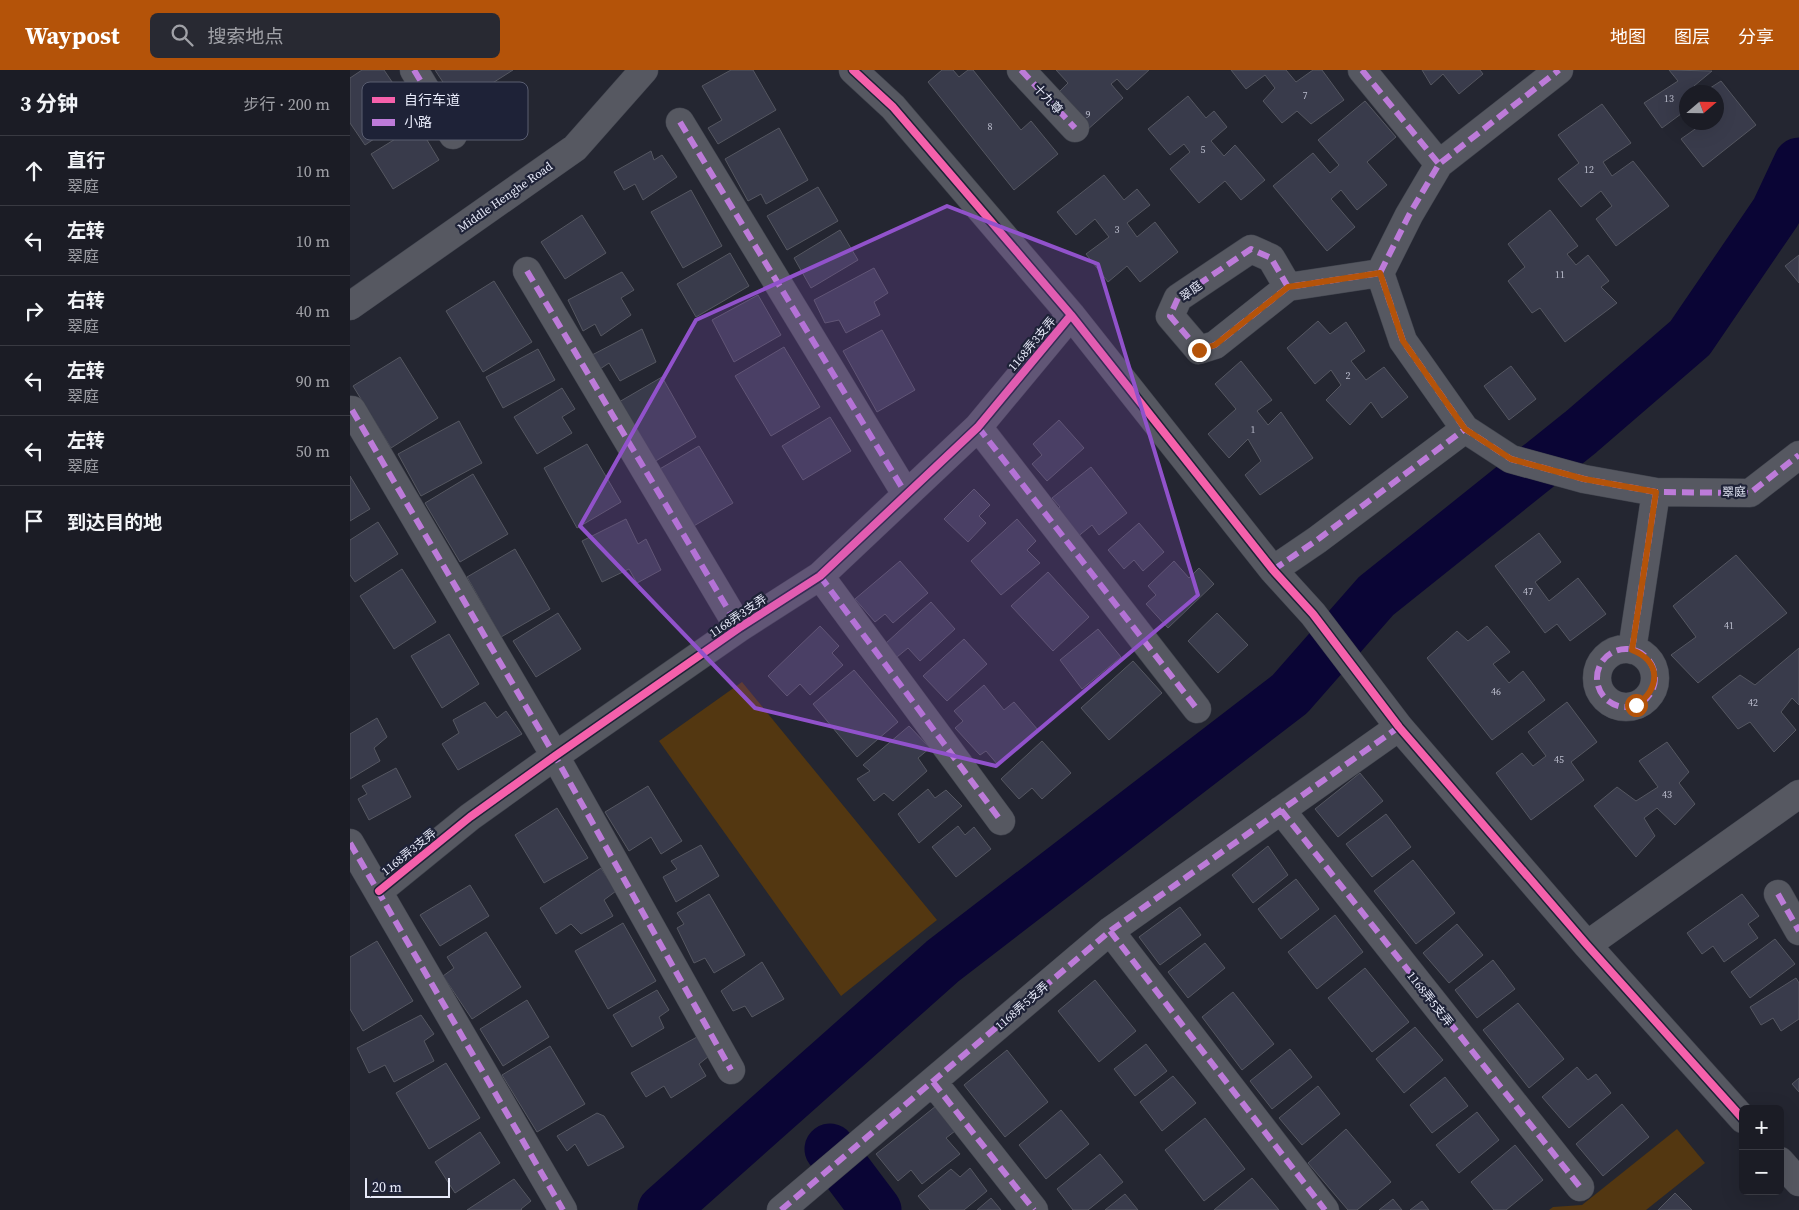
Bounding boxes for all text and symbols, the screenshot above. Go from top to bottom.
search box [150,13,500,58]
text: Waypost [25,19,120,52]
icon: search [168,21,196,49]
text: 搜索地点 [208,23,284,49]
text: 地图 [1610,24,1646,49]
text: 图层 [1674,24,1710,49]
text: 分享 [1738,24,1774,49]
street label: 十九尊 [1030,80,1066,118]
legend [362,82,528,140]
north arrow [1679,85,1724,130]
text: 3 分钟 [20,89,78,118]
house number: 7 [1303,89,1308,102]
text: 自行车道 [404,90,460,110]
house number: 13 [1664,92,1674,105]
text: 步行 · 200 m [244,93,330,115]
house number: 9 [1086,108,1091,121]
text: 小路 [404,112,432,132]
house number: 8 [988,120,993,133]
house number: 5 [1201,143,1206,156]
text: 直行 [67,147,105,173]
icon: ahead [20,157,48,185]
street label: Middle Henghe Road [454,158,556,236]
text: 10 m [296,160,330,182]
house number: 12 [1584,163,1594,176]
text: 翠庭 [67,175,99,197]
text: 左转 [67,217,105,243]
house number: 3 [1115,223,1120,236]
icon: left [20,227,48,255]
text: 10 m [296,230,330,252]
text: 翠庭 [67,245,99,267]
house number: 11 [1555,268,1565,281]
street label: 翠庭 [1177,277,1205,305]
text: 右转 [67,287,105,313]
icon: right [20,297,48,325]
text: 40 m [296,300,330,322]
street label: 1168弄3支弄 [1005,314,1059,374]
text: 翠庭 [67,315,99,337]
route end [1188,339,1211,362]
text: 左转 [67,357,105,383]
icon: left [20,367,48,395]
house number: 2 [1346,369,1351,382]
text: 90 m [296,370,330,392]
text: 翠庭 [67,385,99,407]
house number: 1 [1251,423,1256,436]
text: 左转 [67,427,105,453]
icon: left [20,437,48,465]
text: 50 m [296,440,330,462]
text: 翠庭 [67,455,99,477]
street label: 翠庭 [1722,484,1746,500]
icon: arrive [20,507,48,535]
text: 到达目的地 [67,509,162,535]
house number: 47 [1523,585,1533,598]
street label: 1168弄3支弄 [706,591,770,641]
house number: 41 [1724,619,1734,632]
house number: 46 [1491,685,1501,698]
route start [1625,694,1648,717]
house number: 42 [1748,696,1758,709]
house number: 45 [1554,753,1564,766]
house number: 43 [1662,788,1672,801]
street label: 1168弄3支弄 [378,825,440,879]
street label: 1168弄5支弄 [1403,968,1457,1030]
street label: 1168弄5支弄 [992,978,1052,1034]
map controls [1739,1105,1784,1195]
button: + [1739,1105,1784,1150]
button: − [1739,1150,1784,1195]
scale bar [365,1175,450,1198]
text: 20 m [372,1177,402,1197]

